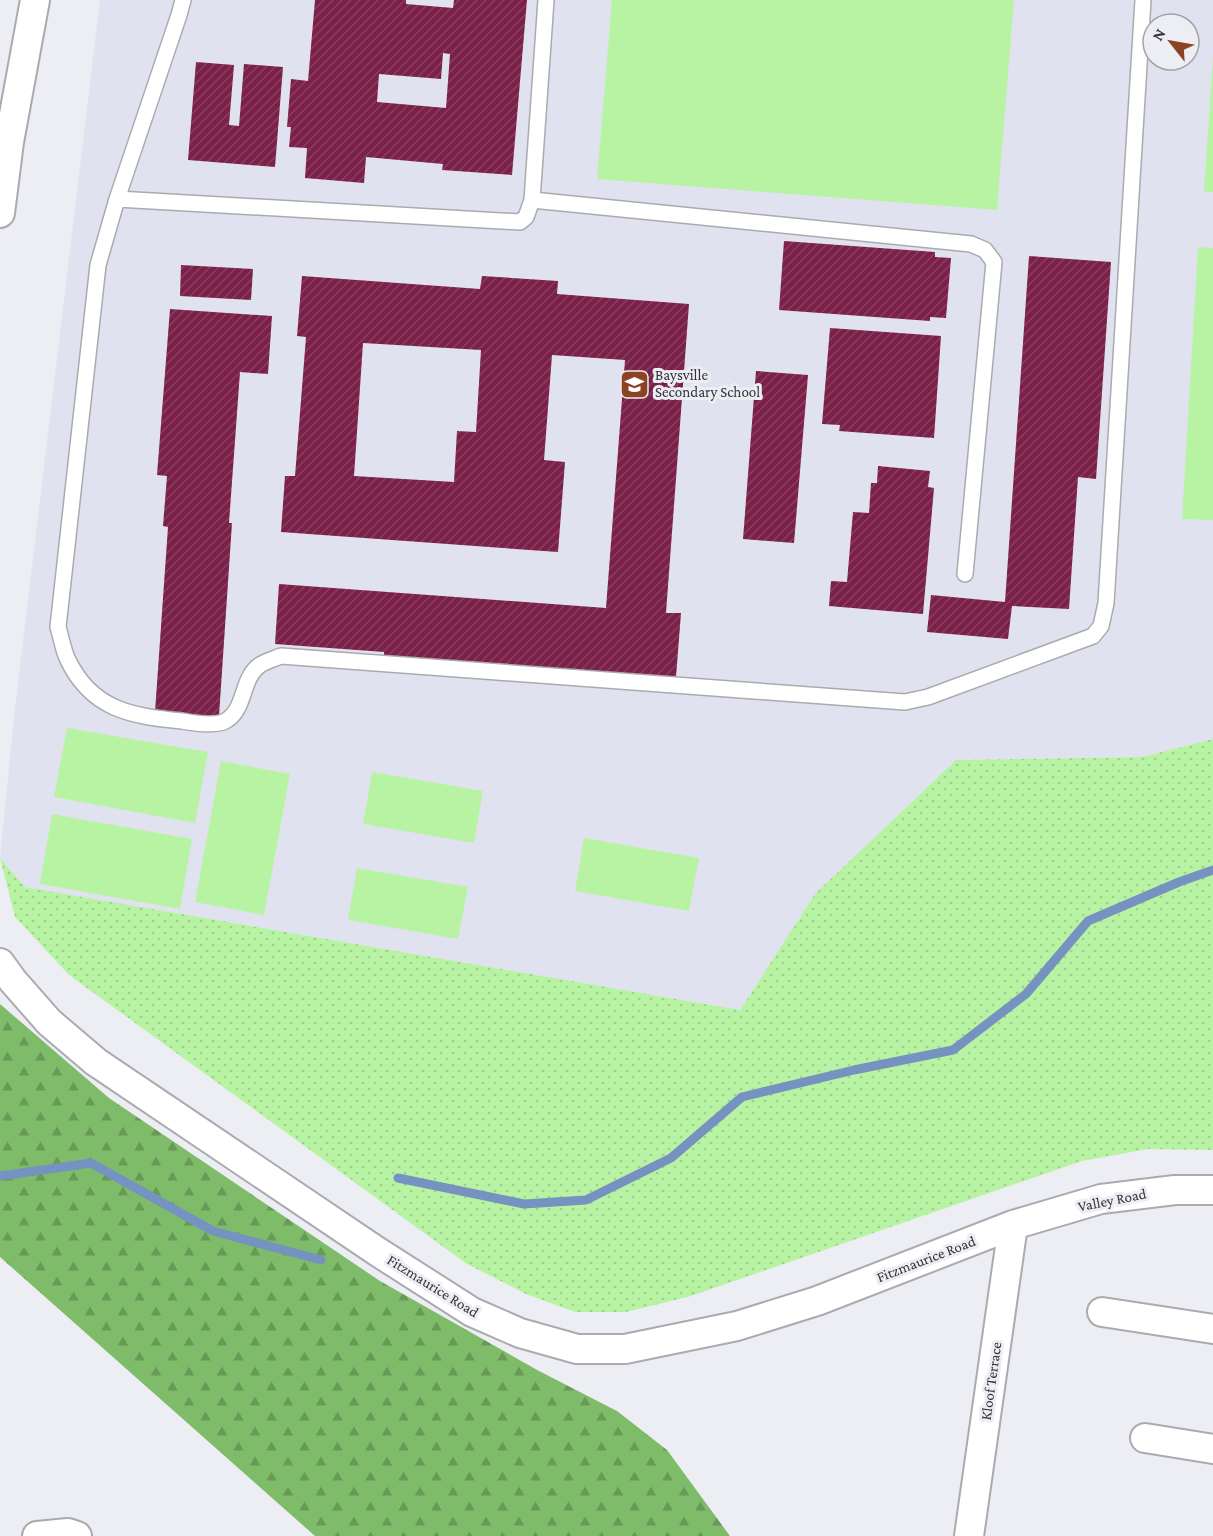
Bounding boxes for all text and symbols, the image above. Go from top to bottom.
north arrow [1141,12,1201,72]
text: N [1148,25,1169,44]
place label: Baysville Secondary School [655,367,760,401]
school or university icon: Baysville Secondary School [618,368,650,400]
street label: Valley Road [1076,1186,1148,1215]
street label: Fitzmaurice Road [874,1233,978,1285]
street label: Fitzmaurice Road [384,1251,482,1321]
street label: Kloof Terrace [978,1340,1004,1421]

